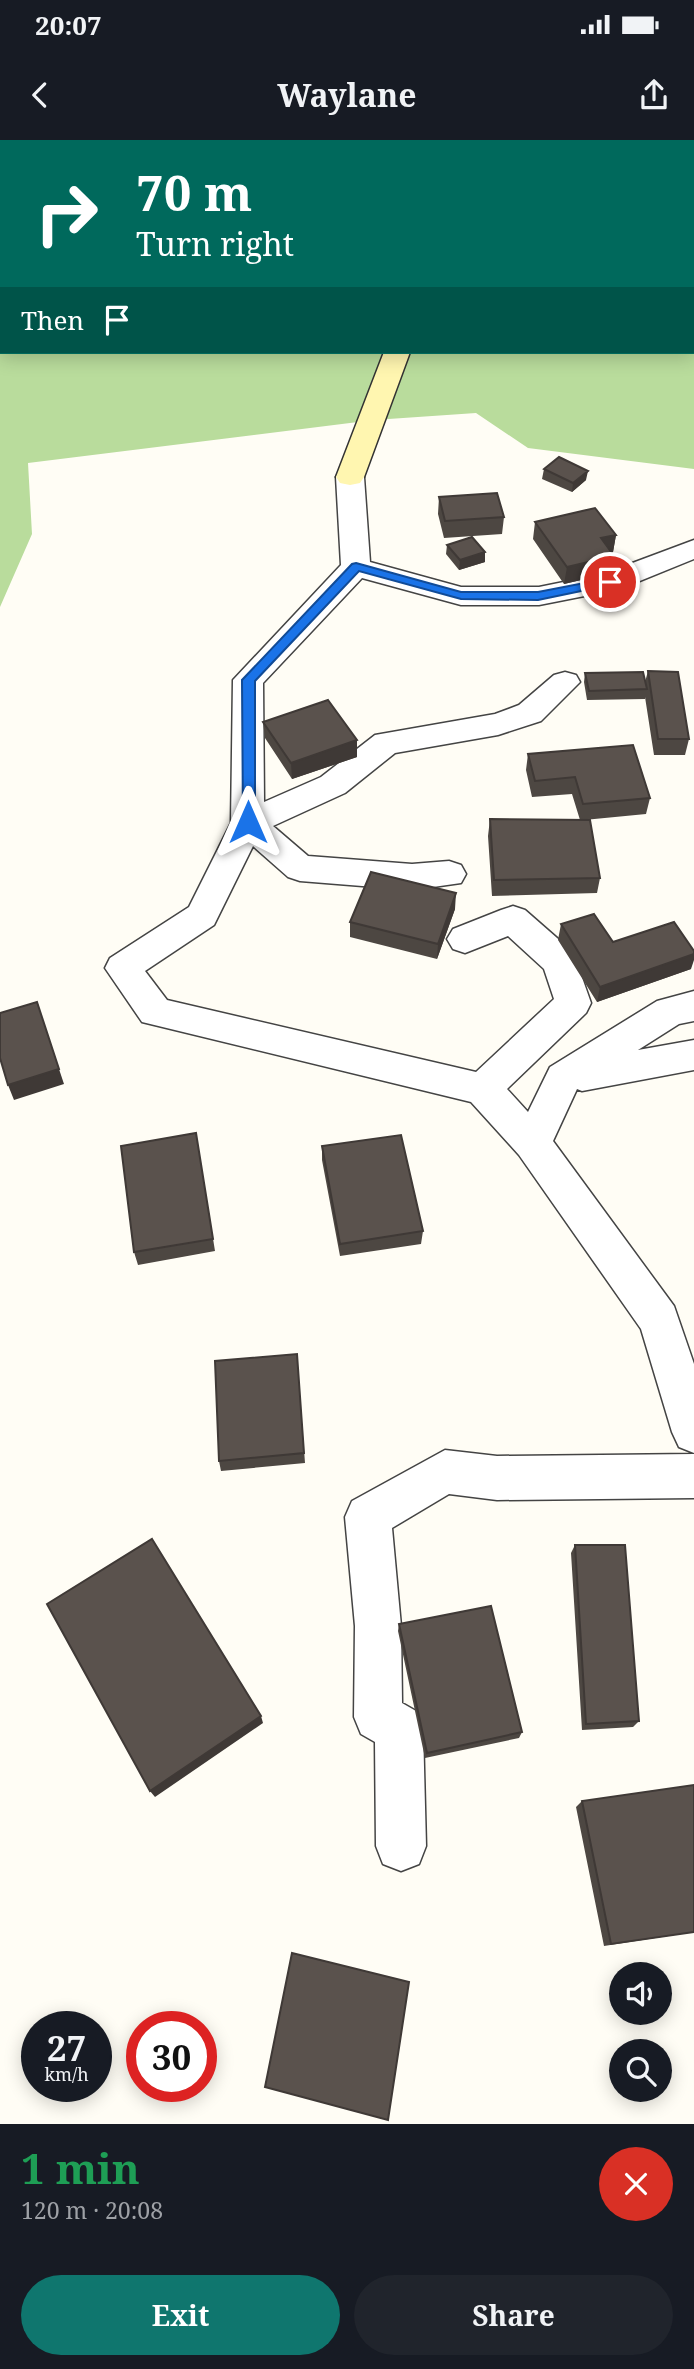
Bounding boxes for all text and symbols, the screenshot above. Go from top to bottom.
text: 20:07 [35,7,102,43]
text: Waylane [277,73,417,116]
icon: back [21,76,59,114]
icon: share [635,76,673,114]
text: 70 m [136,159,252,225]
icon: right [21,168,112,259]
text: Turn right [136,222,294,265]
icon: arrive [98,301,136,339]
text: Then [21,302,84,338]
pin [580,552,640,612]
icon: arrive [591,563,629,601]
position arrow [211,785,285,859]
map controls [609,1962,672,2102]
button: sound [609,1962,672,2025]
speed limit sign: 30 [126,2011,217,2102]
text: 27 [47,2024,86,2071]
button: search [609,2039,672,2102]
text: km/h [44,2062,89,2086]
text: 1 min [21,2139,140,2196]
button: close [599,2147,673,2221]
text: 120 m · 20:08 [21,2194,163,2226]
button: Exit [21,2275,340,2355]
button: Share [354,2275,673,2355]

